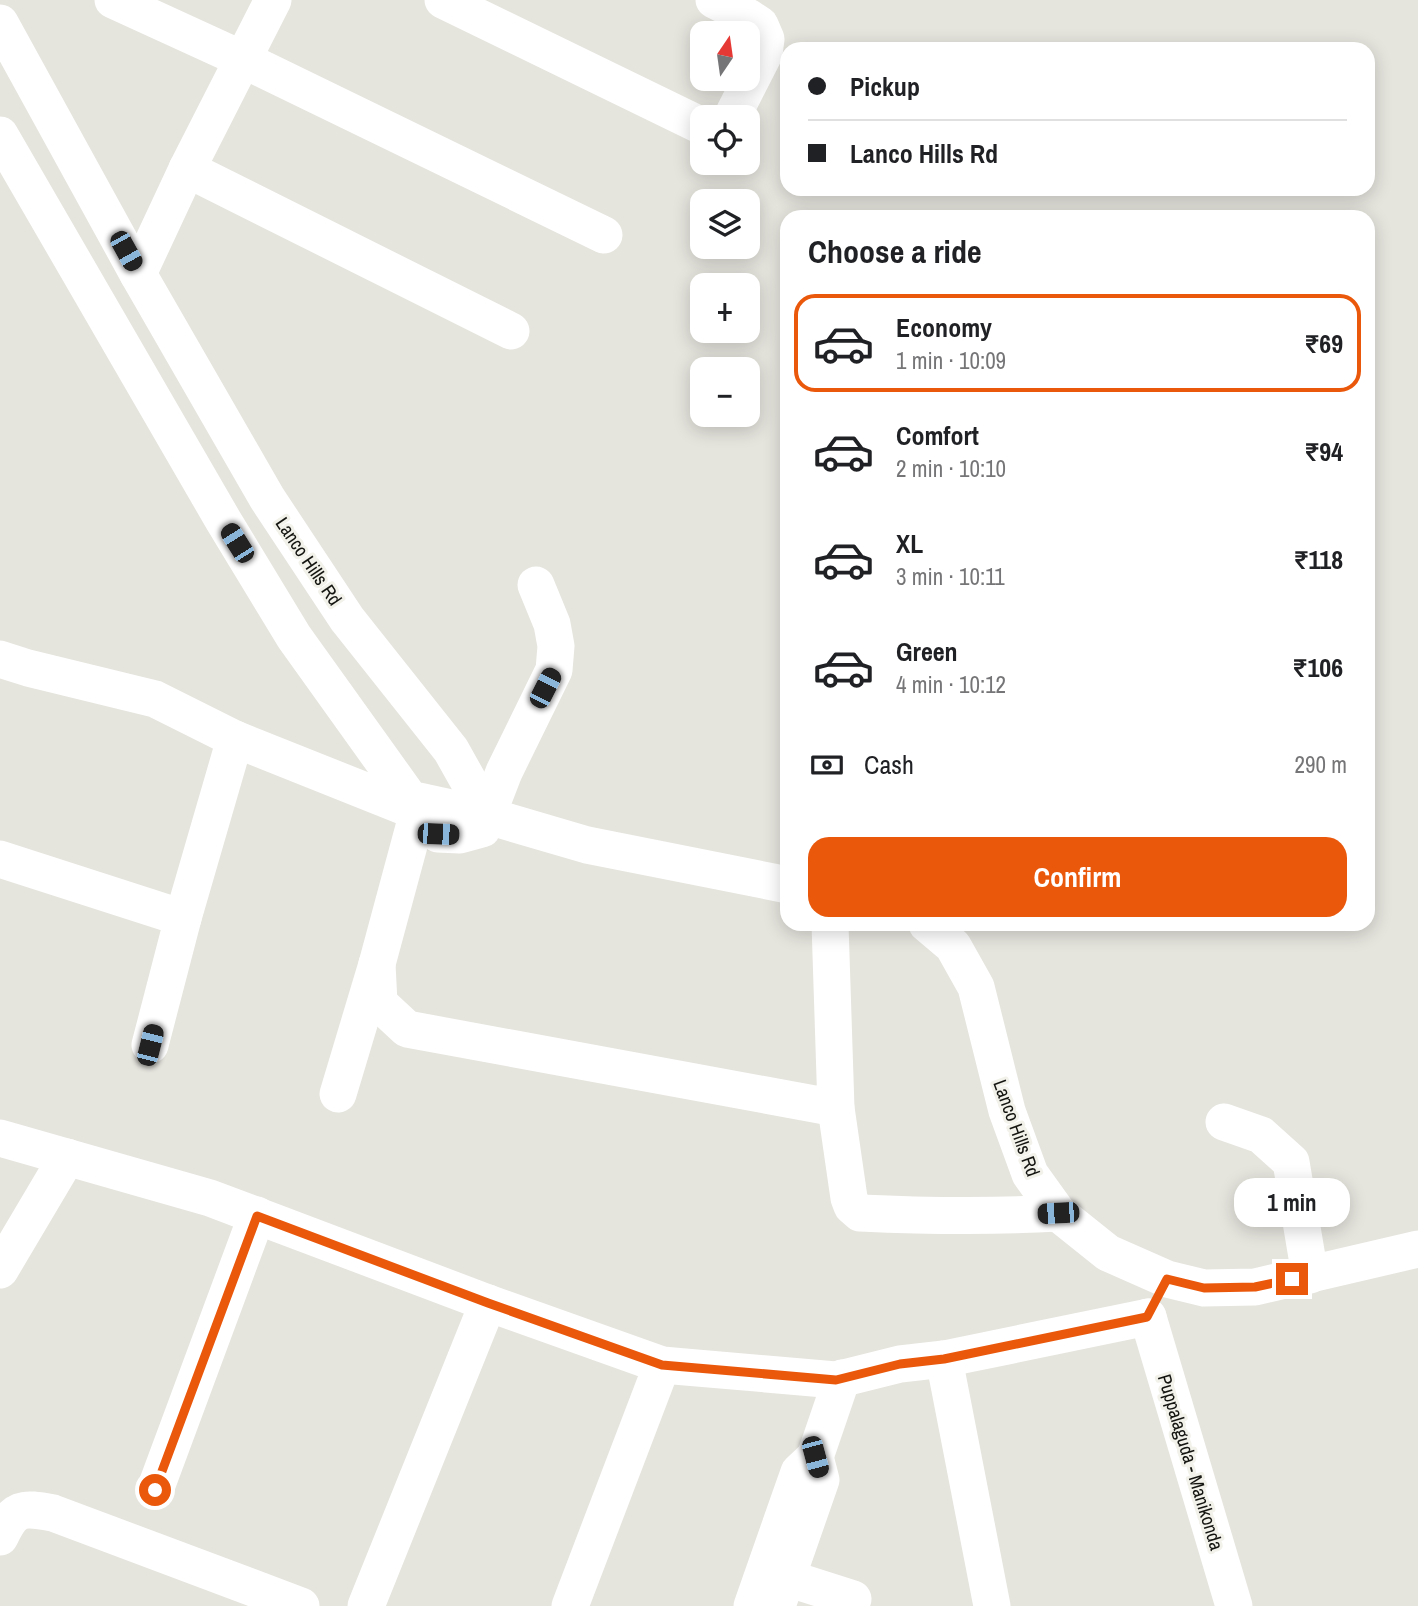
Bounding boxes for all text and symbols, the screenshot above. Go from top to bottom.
north arrow [690,21,760,91]
map controls [690,21,760,427]
text: Pickup [850,69,920,104]
button: locate [690,105,760,175]
text: Lanco Hills Rd [850,136,998,171]
button: layers [690,189,760,259]
car [107,228,146,274]
text: Choose a ride [808,230,982,273]
button: + [690,273,760,343]
text: Economy [896,310,992,345]
icon: car [812,312,875,375]
text: ₹69 [1304,326,1343,361]
text: 1 min · 10:09 [896,345,1006,376]
button: − [690,357,760,427]
text: Comfort [896,418,979,453]
icon: car [812,420,875,483]
text: ₹94 [1304,434,1343,469]
text: 2 min · 10:10 [896,453,1006,484]
street label: Lanco Hills Rd [270,512,348,610]
car [217,520,258,566]
text: XL [896,526,923,561]
icon: car [812,528,875,591]
text: ₹118 [1294,542,1343,577]
text: 3 min · 10:11 [896,561,1005,592]
text: Green [896,634,958,669]
icon: car [812,636,875,699]
text: ₹106 [1292,650,1343,685]
car [527,665,564,711]
text: 4 min · 10:12 [896,669,1006,700]
icon: cash [808,746,846,784]
text: Cash [864,747,914,782]
text: 290 m [1295,749,1347,780]
car [417,823,460,845]
button: Confirm [808,837,1347,917]
car [135,1022,166,1068]
street label: Lanco Hills Rd [987,1076,1047,1180]
callout: 1 min [1234,1178,1350,1226]
text: 1 min [1267,1187,1317,1218]
car [1037,1201,1080,1225]
route end [1276,1263,1308,1295]
street label: Puppalaguda - Manikonda [1152,1371,1230,1554]
car [800,1434,831,1480]
route start [139,1474,171,1506]

